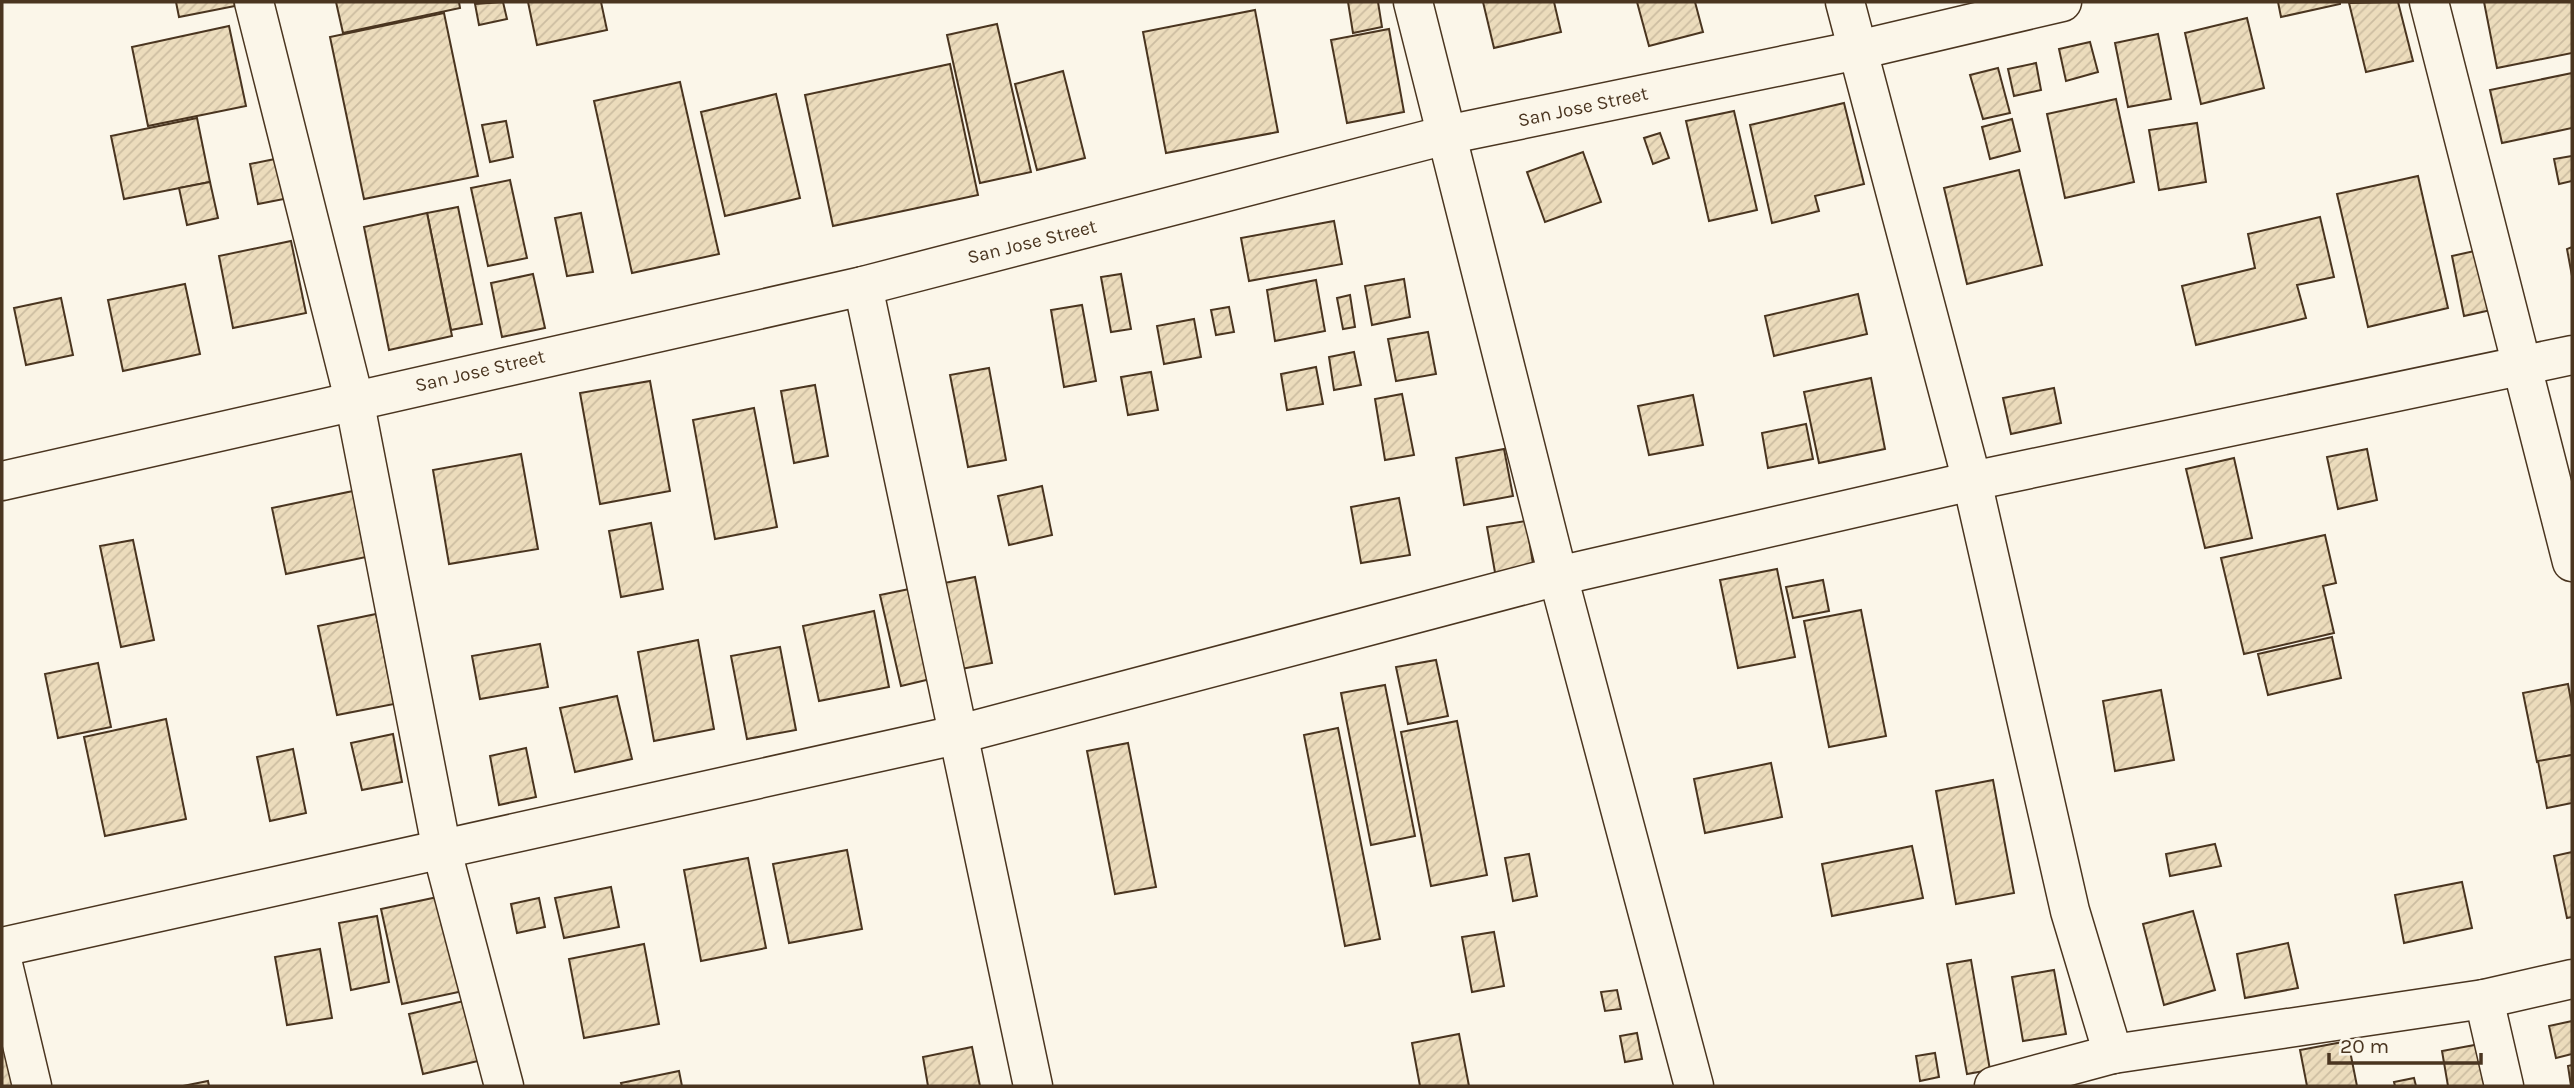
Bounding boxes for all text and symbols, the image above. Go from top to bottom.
street label: San Jose Street [1516,82,1650,132]
street label: San Jose Street [965,215,1099,269]
street label: San Jose Street [413,345,547,397]
scale bar [2329,1021,2481,1066]
text: 20 m [2340,1034,2389,1058]

